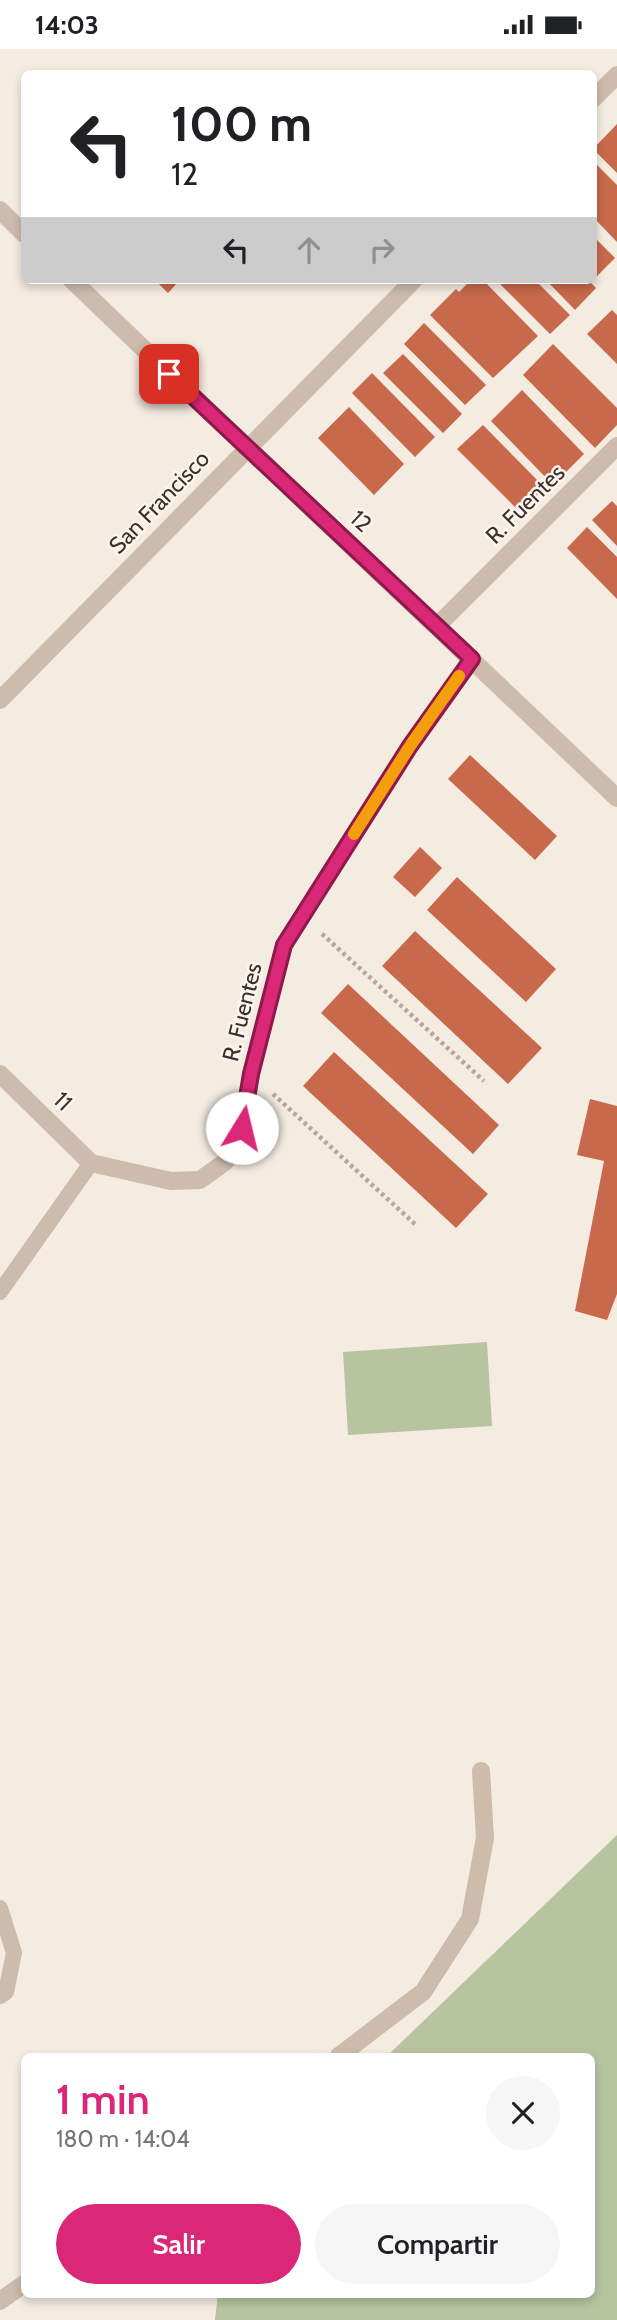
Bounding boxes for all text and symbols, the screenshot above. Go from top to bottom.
text: 14:03 [35,9,99,41]
text: 100 m [171,94,312,153]
icon: left [56,98,147,189]
text: 12 [171,154,198,193]
icon: left [217,231,255,269]
icon: ahead [290,231,328,269]
icon: right [363,231,401,269]
pin [139,344,199,404]
icon: arrive [150,355,188,393]
street label: San Francisco [103,445,215,559]
street label: R. Fuentes [480,459,570,549]
street label: 12 [344,504,378,538]
street label: R. Fuentes [216,960,268,1064]
street label: 11 [48,1086,78,1116]
position arrow [205,1091,279,1165]
text: 1 min [56,2073,150,2125]
button: close [486,2076,560,2150]
text: 180 m · 14:04 [56,2125,190,2153]
button: Salir [56,2204,301,2284]
button: Compartir [315,2204,560,2284]

